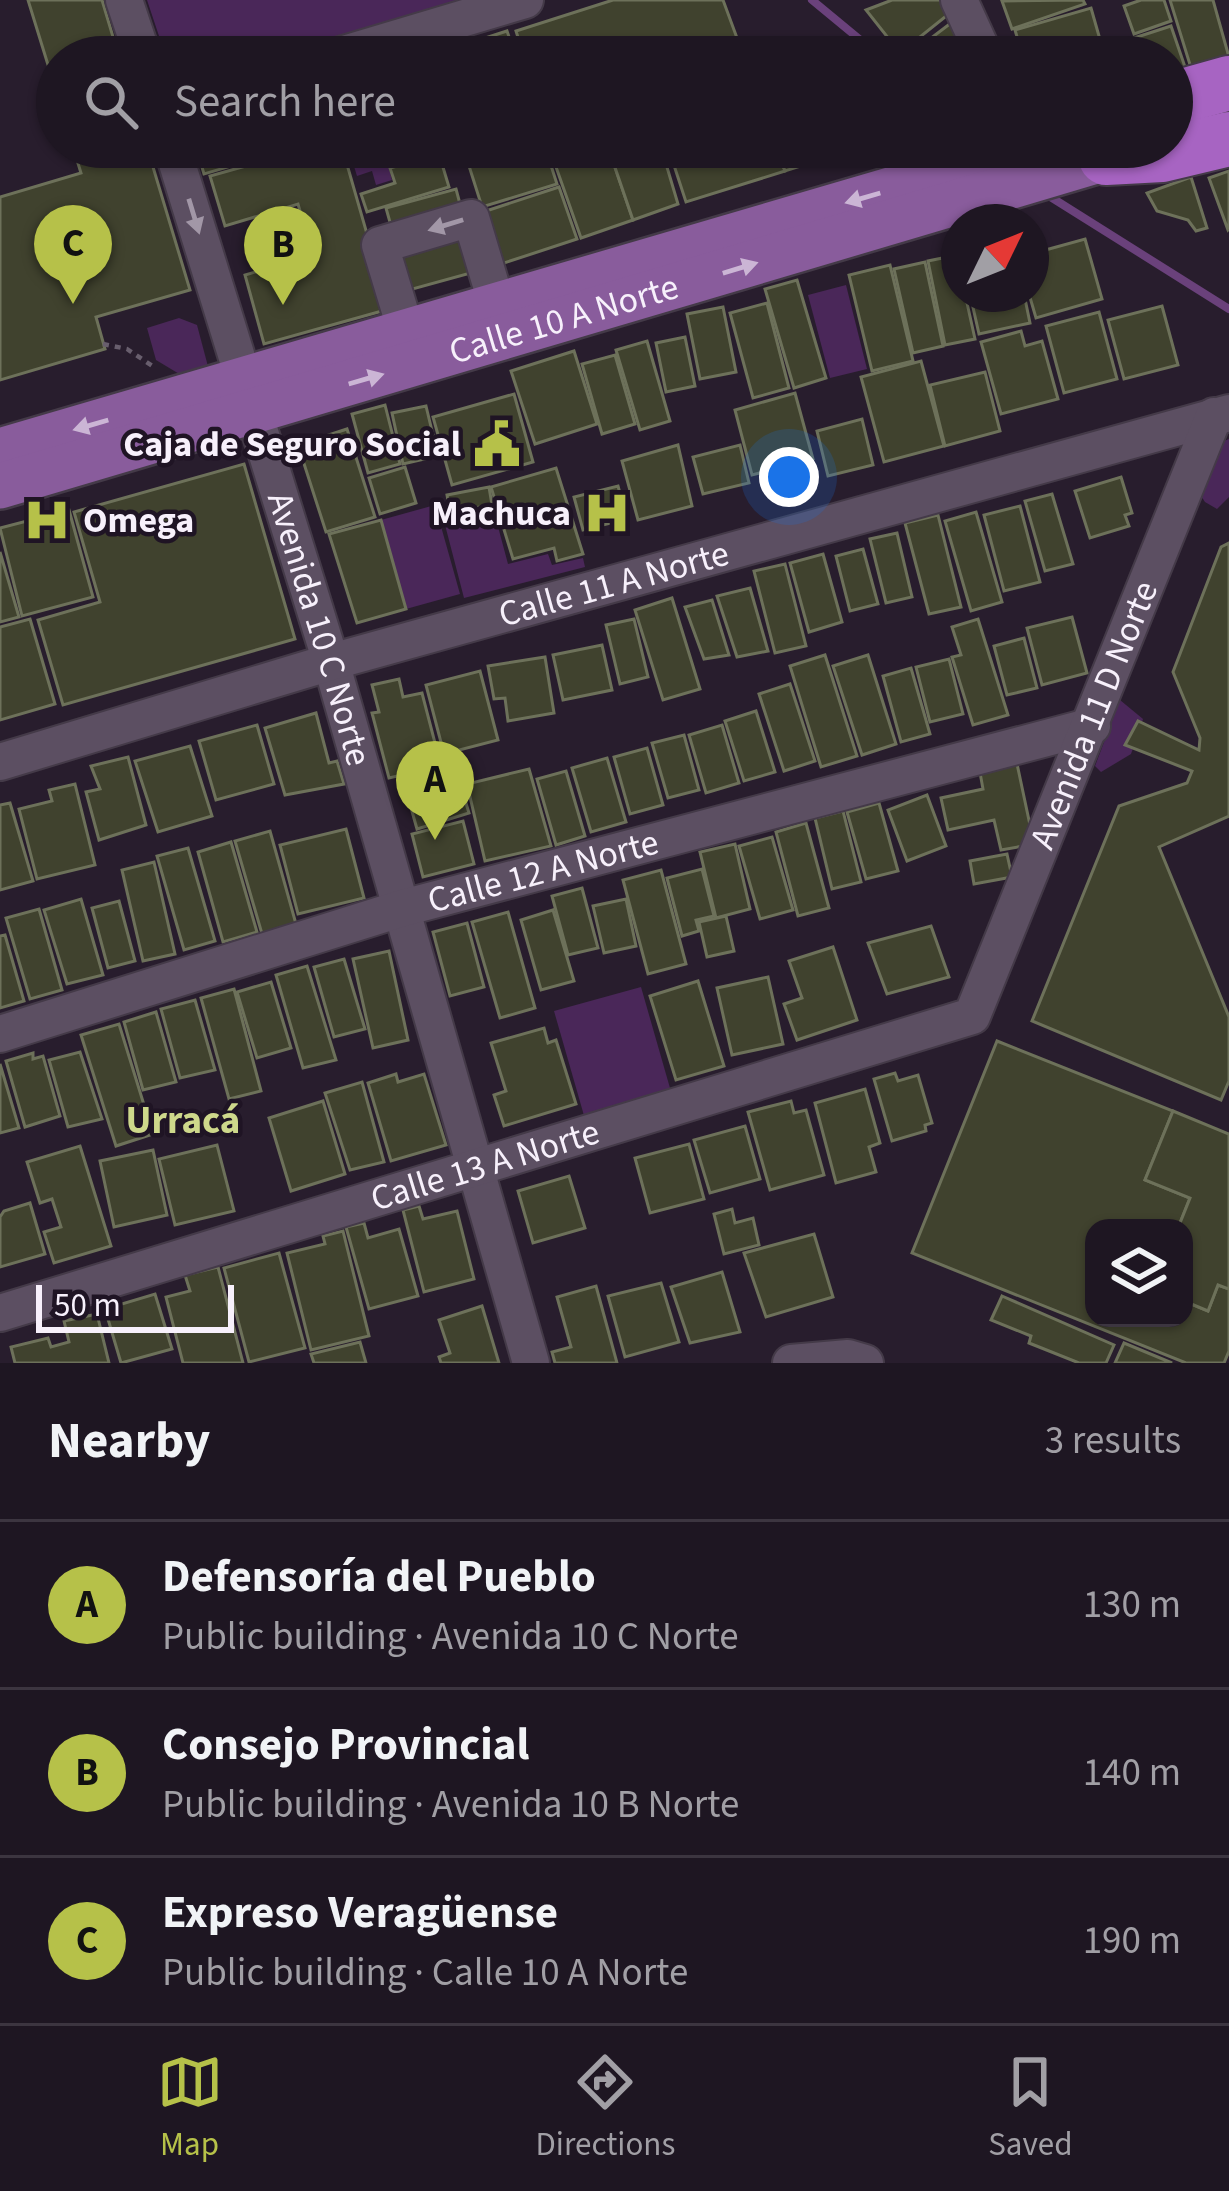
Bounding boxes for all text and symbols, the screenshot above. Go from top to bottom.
search box [36,36,1193,168]
icon: search [78,69,144,135]
text: Search here [174,70,396,134]
one-way arrow [844,190,880,208]
one-way arrow [186,198,204,235]
north arrow [941,204,1049,312]
pin: C [34,205,112,304]
pin: B [244,206,322,305]
one-way arrow [427,217,464,235]
one-way arrow [722,258,758,276]
street label: Calle 10 A Norte [443,261,684,377]
one-way arrow [347,368,384,387]
one-way arrow [72,417,109,435]
place label: Caja de Seguro Social [123,419,461,470]
public building icon: Caja de Seguro Social [472,419,522,469]
your location [759,447,819,507]
street label: Avenida 10 C Norte [255,486,385,772]
place label: Machuca [431,488,571,539]
hospital icon: Machuca [582,488,632,538]
hospital icon: Omega [22,495,72,545]
place label: Omega [83,495,194,546]
street label: Calle 11 A Norte [493,527,734,640]
street label: Avenida 11 D Norte [1016,573,1170,857]
pin: A [396,741,474,840]
street label: Calle 12 A Norte [422,816,664,926]
district label: Urracá [126,1093,240,1149]
street label: Calle 13 A Norte [364,1106,606,1224]
map controls [1085,1219,1193,1327]
button: layers [1085,1219,1193,1327]
scale bar [36,1279,234,1332]
text: 50 m [54,1282,121,1329]
text: Nearby [48,1405,210,1477]
text: 3 results [1045,1413,1181,1469]
text: Defensoría del Pueblo [162,1545,596,1609]
text: A [76,1577,98,1633]
text: 130 m [1083,1577,1181,1633]
text: Public building · Avenida 10 C Norte [162,1609,739,1665]
text: Consejo Provincial [162,1713,529,1777]
text: B [75,1745,99,1801]
text: 140 m [1083,1745,1181,1801]
text: Public building · Avenida 10 B Norte [162,1777,739,1833]
text: Expreso Veragüense [162,1881,558,1945]
text: C [76,1913,98,1969]
text: 190 m [1083,1913,1181,1969]
text: Public building · Calle 10 A Norte [162,1945,688,2001]
tab: Map [157,2049,223,2168]
tab: Directions [536,2049,675,2168]
tab: Saved [988,2049,1072,2168]

